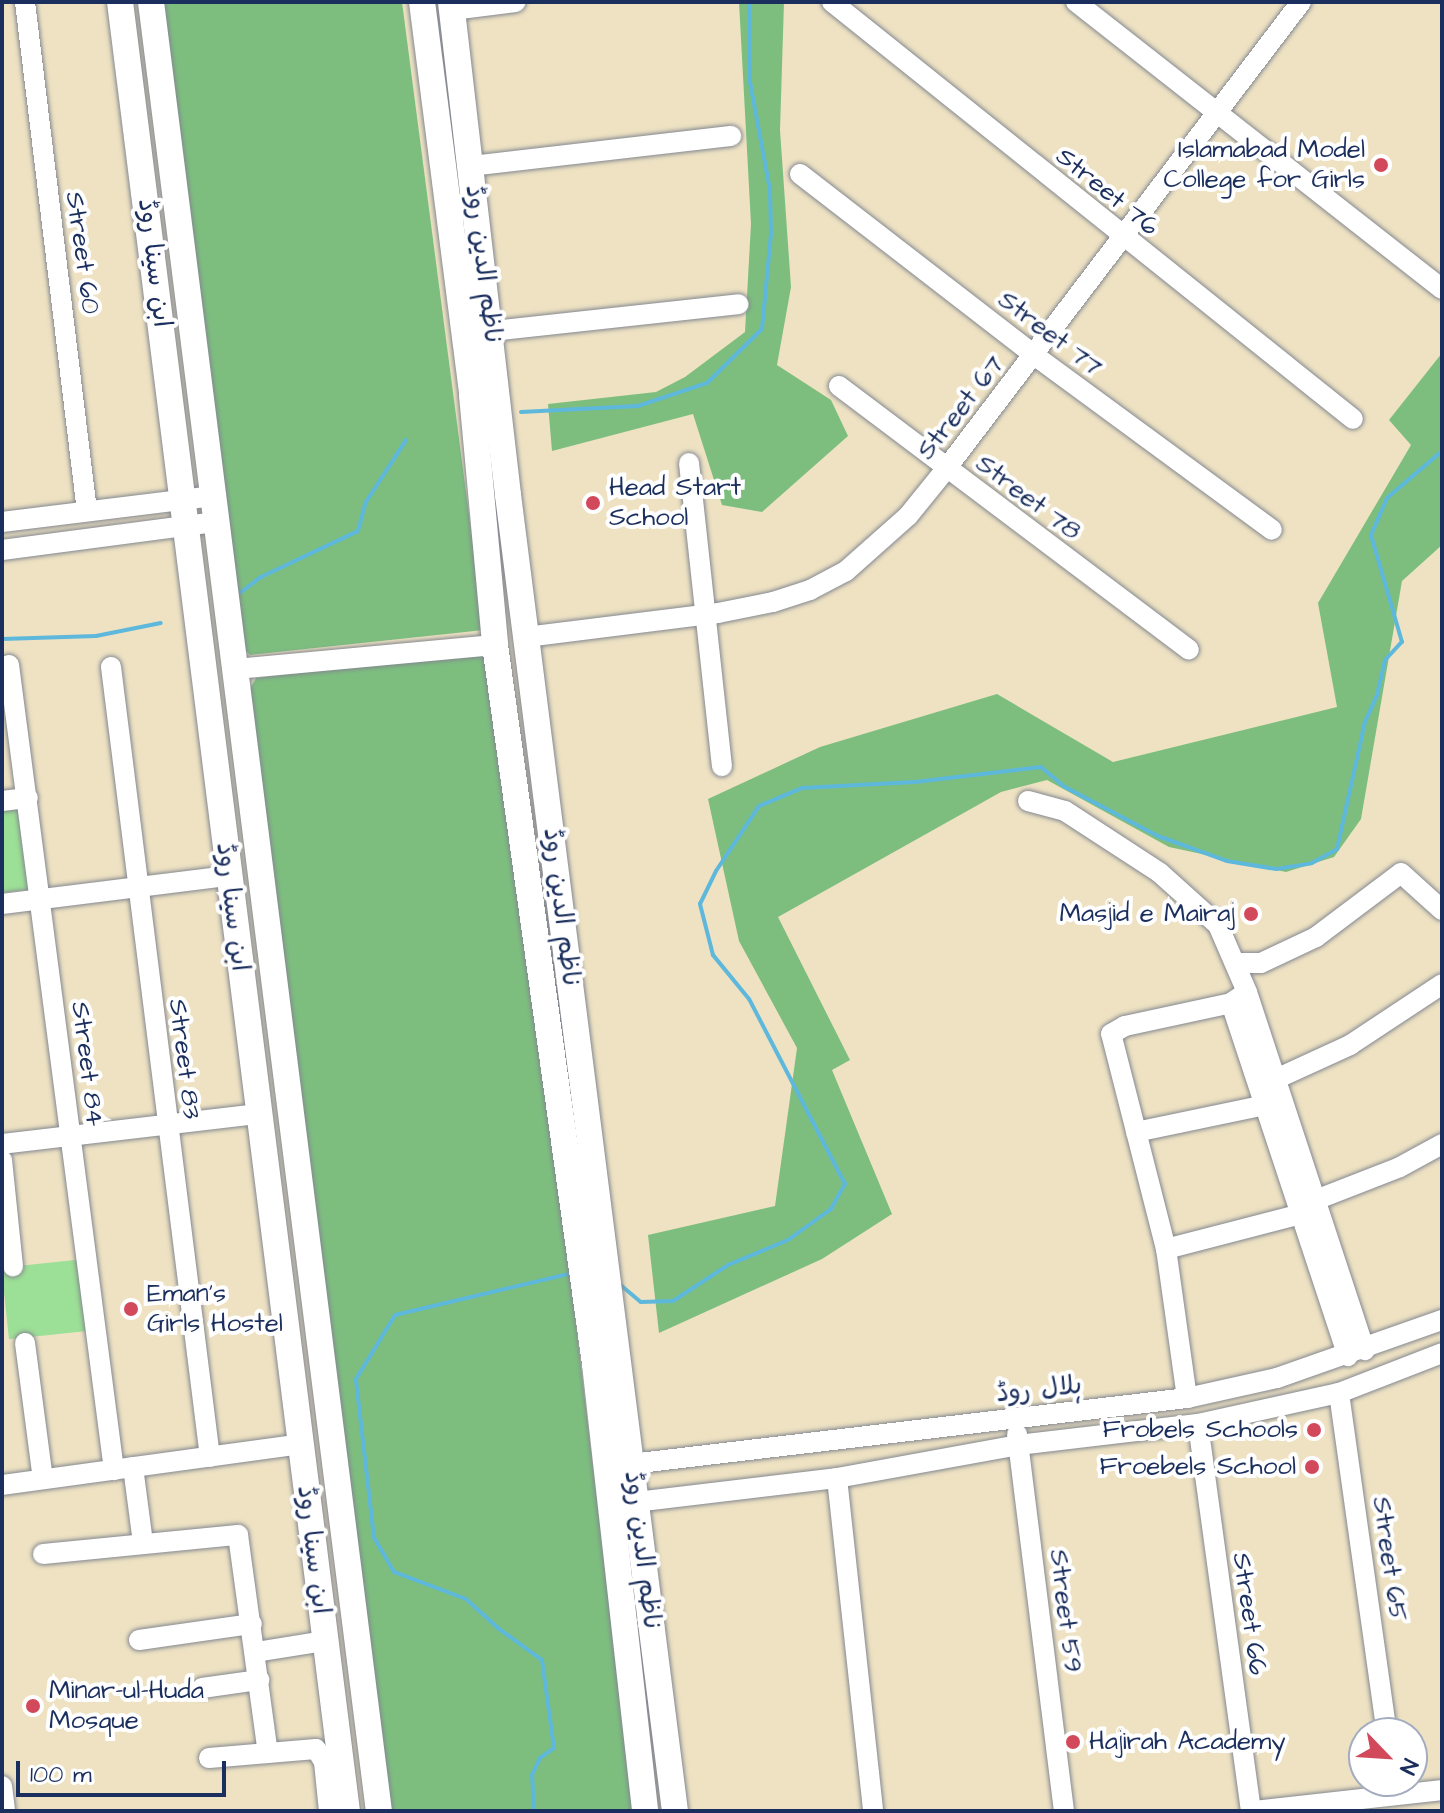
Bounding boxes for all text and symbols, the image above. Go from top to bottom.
place label: Islamabad Model College for Girls [1164,134,1365,196]
street label: Street 76 [1049,141,1165,243]
marker: Islamabad Model College for Girls [1372,156,1390,174]
street label: ناظم الدین روڈ [458,183,508,345]
street label: Street 60 [58,190,106,316]
street label: ابن سینا روڈ [131,197,177,329]
street label: Street 77 [992,285,1108,383]
street label: Street 67 [911,350,1011,466]
street label: Street 78 [969,448,1087,548]
place label: Head Start School [609,472,741,534]
marker: Head Start School [584,494,602,512]
street label: ناظم الدین روڈ [536,826,586,988]
street label: ابن سینا روڈ [209,841,255,973]
place label: Masjid e Mairaj [1060,898,1235,930]
marker: Masjid e Mairaj [1242,905,1260,923]
street label: Street 83 [161,997,207,1121]
street label: Street 84 [64,1000,110,1128]
place label: Eman's Girls Hostel [147,1278,283,1340]
marker: Eman's Girls Hostel [122,1300,140,1318]
street label: ہلال روڈ [995,1370,1083,1410]
place label: Frobels Schools [1102,1414,1298,1446]
marker: Frobels Schools [1305,1421,1323,1439]
place label: Froebels School [1099,1451,1296,1483]
marker: Froebels School [1303,1458,1321,1476]
street label: ناظم الدین روڈ [617,1469,667,1631]
street label: ابن سینا روڈ [290,1484,336,1616]
street label: Street 65 [1365,1495,1413,1623]
street label: Street 59 [1042,1548,1088,1674]
street label: Street 66 [1225,1551,1273,1677]
place label: Minar-ul-Huda Mosque [49,1675,204,1736]
marker: Minar-ul-Huda Mosque [24,1697,42,1715]
north arrow [1348,1717,1428,1797]
place label: Hajirah Academy [1089,1726,1286,1758]
marker: Hajirah Academy [1064,1733,1082,1751]
scale bar [20,1745,230,1795]
text: N [1391,1754,1425,1779]
text: 100 m [30,1758,92,1792]

